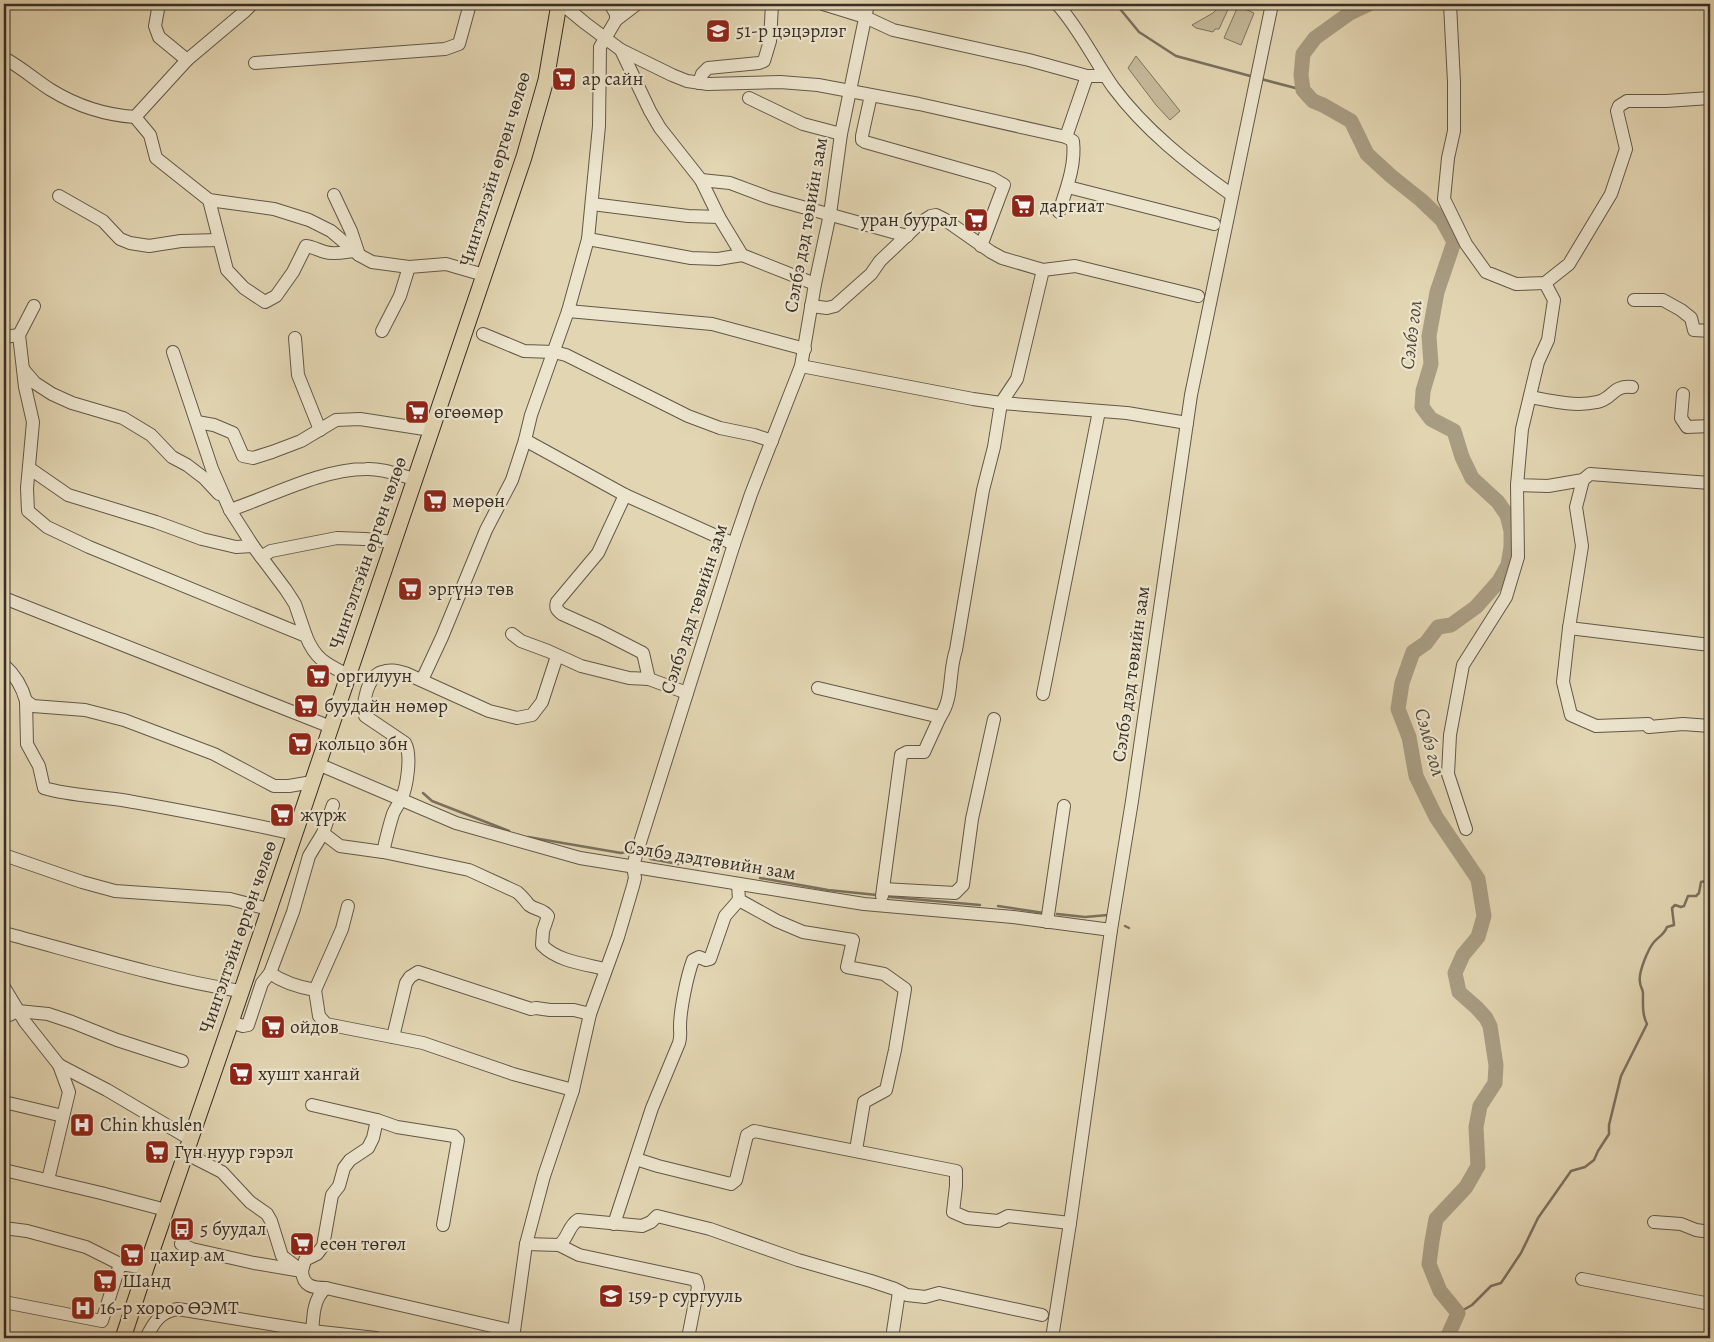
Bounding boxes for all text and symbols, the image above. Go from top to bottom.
school or university icon: 51-р цэцэрлэг [705,18,731,44]
place label: 51-р цэцэрлэг [736,18,846,44]
supermarket icon: ар сайн [551,66,577,92]
place label: ар сайн [582,66,644,92]
street label: Чингэлтэйн өргөн чөлөө [453,68,537,270]
street label: Сэлбэ дэд төвийн зам [778,135,834,315]
supermarket icon: даргиат [1010,193,1036,219]
place label: даргиат [1039,193,1105,219]
place label: уран буурал [860,207,958,233]
supermarket icon: уран буурал [963,207,989,233]
water label: Сэлбэ гол [1393,299,1429,371]
supermarket icon: өгөөмөр [404,399,430,425]
place label: өгөөмөр [434,399,503,425]
street label: Чингэлтэйн өргөн чөлөө [323,453,413,653]
supermarket icon: мөрөн [422,488,448,514]
place label: мөрөн [452,488,505,514]
street label: Сэлбэ дэд төвийн зам [654,521,734,697]
supermarket icon: эргүнэ төв [397,576,423,602]
place label: эргүнэ төв [428,576,514,602]
street label: Сэлбэ дэд төвийн зам [1106,584,1156,764]
supermarket icon: оргилуун [305,663,331,689]
place label: оргилуун [336,663,412,689]
supermarket icon: буудайн нөмөр [293,693,319,719]
place label: буудайн нөмөр [324,693,448,719]
water label: Сэлбэ гол [1408,705,1452,779]
supermarket icon: кольцо збн [287,731,313,757]
place label: кольцо збн [318,731,408,757]
supermarket icon: жүрж [269,802,295,828]
place label: жүрж [300,802,347,828]
street label: Сэлбэ дэдтөвийн зам [622,834,798,886]
street label: Чингэлтэйн өргөн чөлөө [193,837,283,1037]
supermarket icon: ойдов [260,1014,286,1040]
place label: ойдов [290,1014,339,1040]
supermarket icon: хушт хангай [228,1061,254,1087]
place label: хушт хангай [258,1061,360,1087]
hospital icon: Chin khuslen [69,1112,95,1138]
place label: Chin khuslen [100,1112,203,1138]
supermarket icon: Гүн нуур гэрэл [144,1139,170,1165]
place label: Гүн нуур гэрэл [174,1139,294,1165]
bus stop icon: 5 буудал [169,1216,195,1242]
place label: 5 буудал [200,1216,266,1242]
supermarket icon: есөн төгөл [289,1231,315,1257]
place label: есөн төгөл [320,1231,406,1257]
supermarket icon: цахир ам [119,1242,145,1268]
place label: цахир ам [150,1242,225,1268]
supermarket icon: Шанд [92,1268,118,1294]
place label: Шанд [122,1268,171,1294]
school or university icon: 159-р сургууль [598,1283,624,1309]
place label: 159-р сургууль [628,1283,742,1309]
hospital icon: 16-р хороо ӨЭМТ [70,1295,96,1321]
place label: 16-р хороо ӨЭМТ [100,1295,239,1321]

